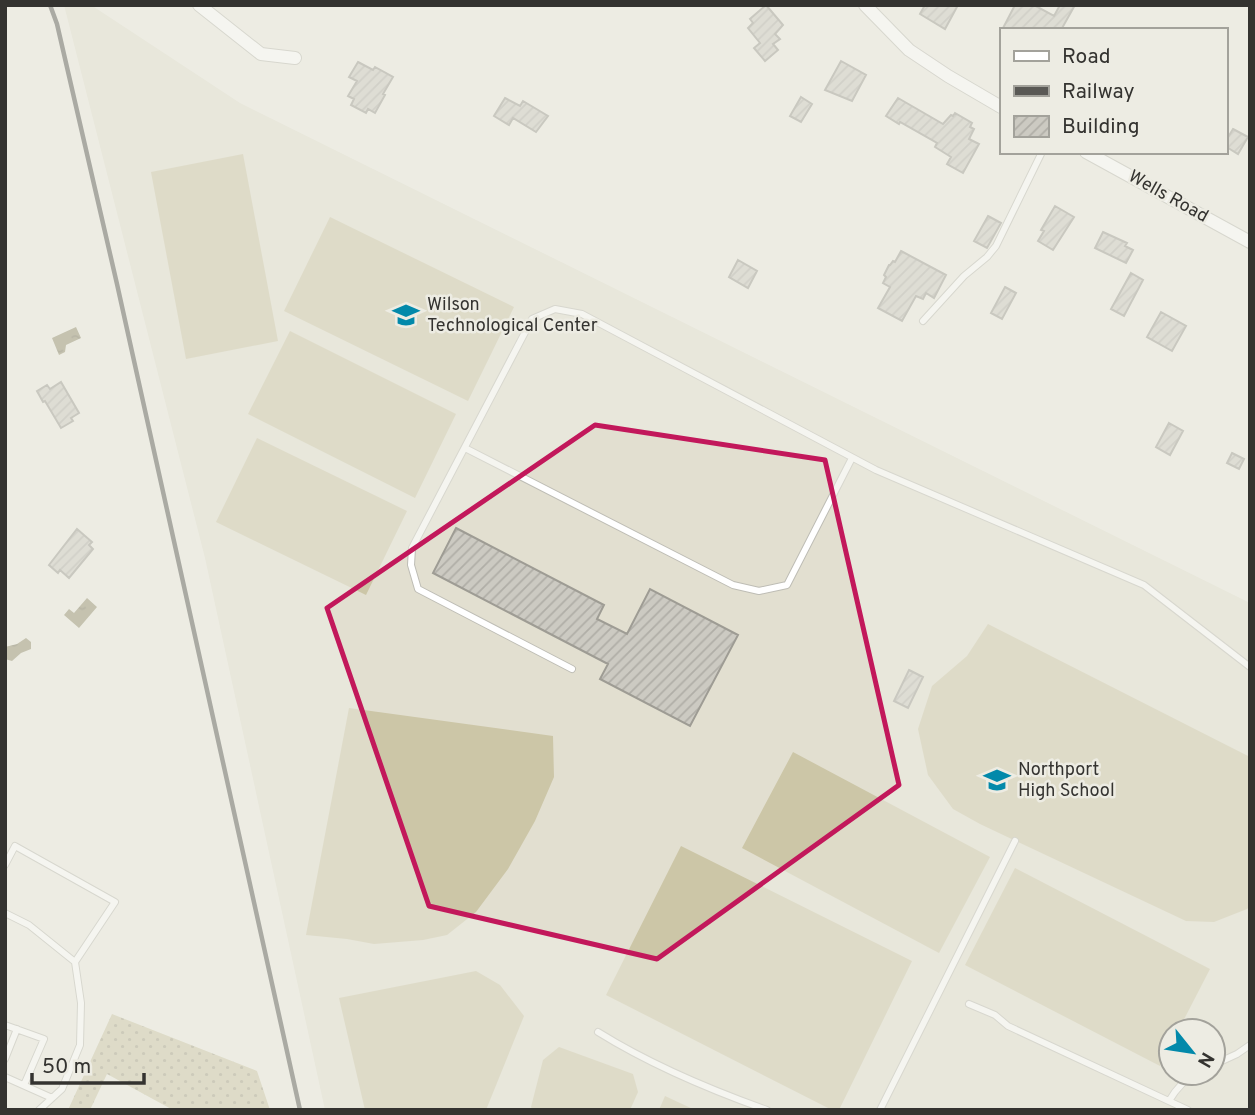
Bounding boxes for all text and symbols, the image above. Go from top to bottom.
legend [1000,28,1227,154]
text: Road [1062,44,1111,71]
text: Railway [1062,79,1135,106]
text: Building [1062,114,1140,141]
street label: Wells Road [1124,166,1212,228]
place label: Wilson Technological Center [427,294,598,338]
school or university icon: Wilson Technological Center [391,300,421,330]
place label: Northport High School [1018,759,1115,803]
school or university icon: Northport High School [982,765,1012,795]
north arrow [1157,1017,1227,1087]
scale bar [32,1042,144,1086]
text: N [1191,1048,1219,1071]
text: 50 m [42,1054,91,1081]

